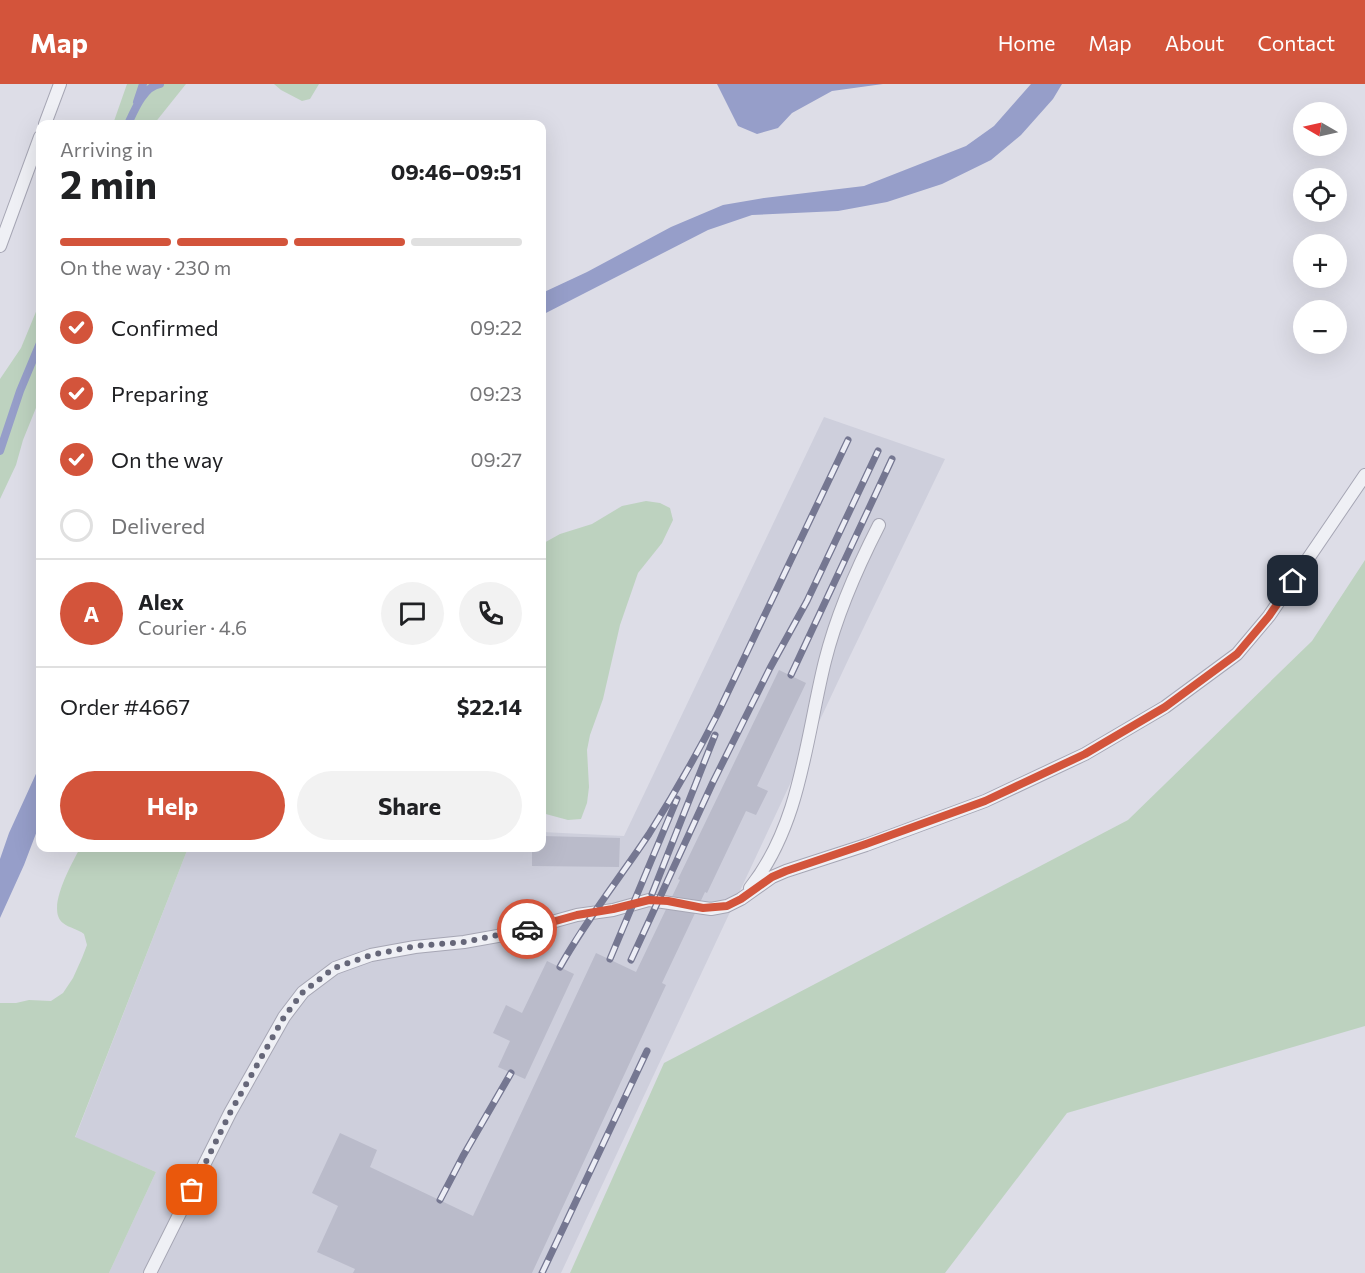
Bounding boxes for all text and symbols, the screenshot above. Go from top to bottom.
text: Map [30,25,88,59]
text: Home [998,30,1055,55]
text: Map [1088,30,1132,55]
text: About [1165,30,1224,55]
text: Contact [1257,30,1335,55]
north arrow [1293,102,1347,156]
map controls [1293,102,1347,354]
text: Arriving in [60,137,153,161]
text: 09:46–09:51 [391,158,522,185]
text: 2 min [60,159,157,207]
button: locate [1293,168,1347,222]
button: + [1293,234,1347,288]
text: On the way · 230 m [60,255,231,279]
button: − [1293,300,1347,354]
icon: check [60,311,93,344]
text: Confirmed [111,314,218,341]
text: 09:22 [470,315,522,339]
icon: check [60,377,93,410]
text: Preparing [111,380,208,407]
text: 09:23 [470,381,522,405]
icon: check [60,443,93,476]
text: On the way [111,446,223,473]
text: 09:27 [470,447,522,471]
text: Delivered [111,512,205,539]
pin [1267,555,1318,606]
icon: home [1276,564,1309,597]
button: chat [381,582,444,645]
button: phone [459,582,522,645]
text: Alex [138,588,184,615]
text: A [84,600,99,627]
text: Courier · 4.6 [138,615,247,639]
text: Order #4667 [60,693,190,720]
text: $22.14 [457,693,522,720]
button: Help [60,771,285,840]
button: Share [297,771,522,840]
courier [497,899,557,959]
icon: car [511,913,544,946]
pin [166,1164,217,1215]
icon: bag [175,1173,208,1206]

